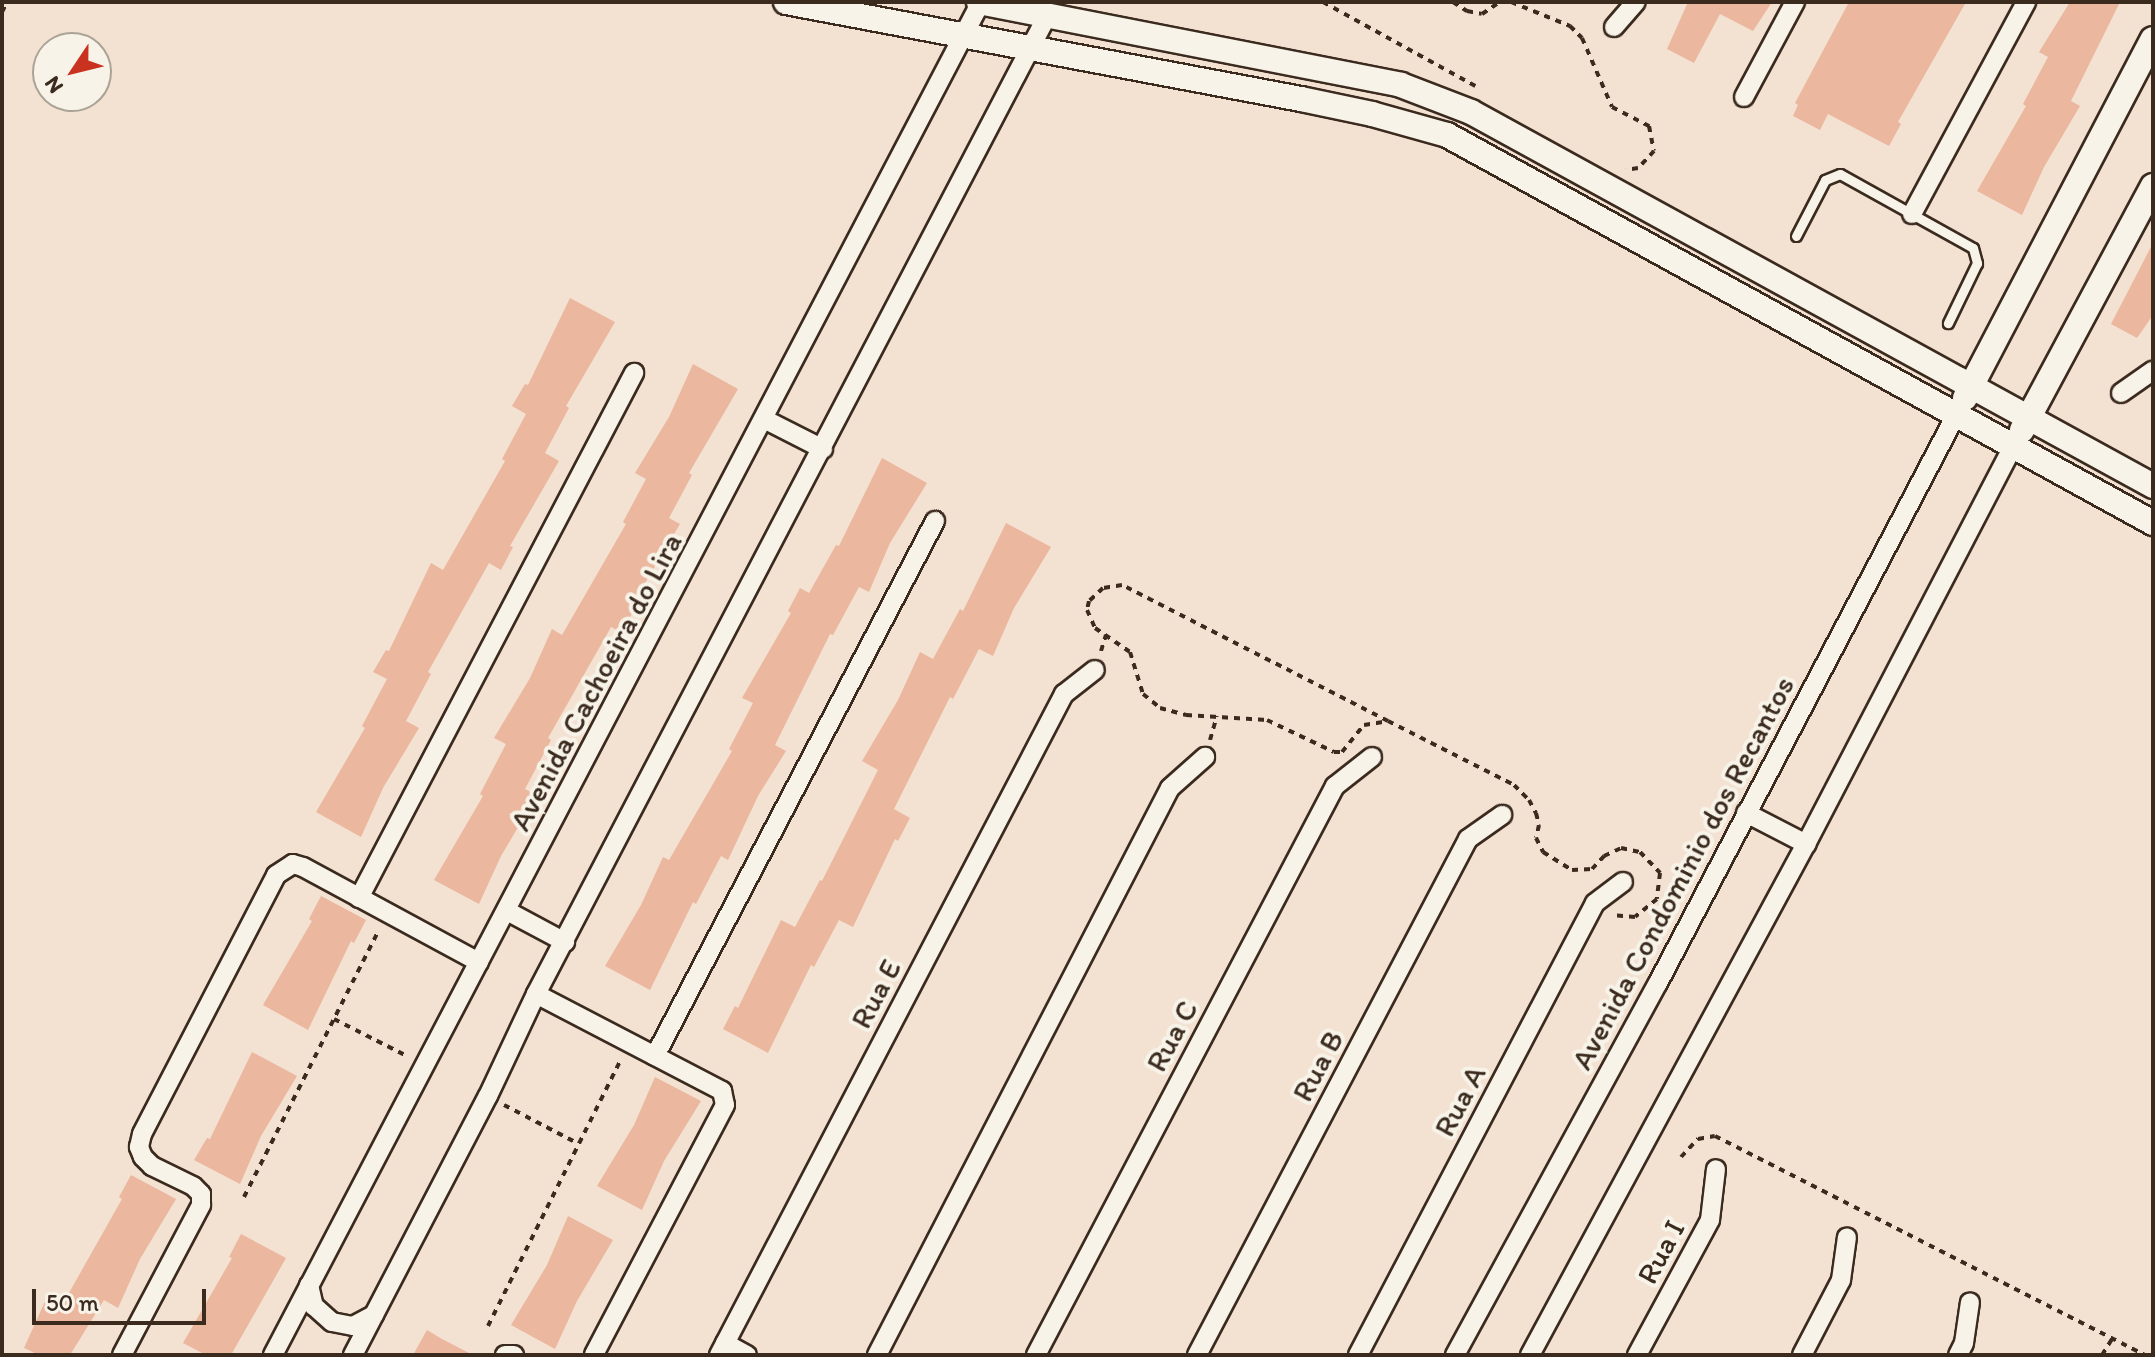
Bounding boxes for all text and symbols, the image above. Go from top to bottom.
north arrow [32,32,112,112]
text: N [38,71,69,99]
street label: Avenida Cachoeira do Lira [502,527,690,837]
street label: Avenida Condominio dos Recantos [1564,670,1802,1076]
street label: Rua E [843,953,909,1035]
street label: Rua C [1138,994,1206,1078]
street label: Rua B [1284,1024,1352,1108]
street label: Rua A [1426,1059,1494,1143]
street label: Rua I [1629,1214,1693,1290]
scale bar [36,1273,210,1323]
text: 50 m [46,1288,99,1317]

